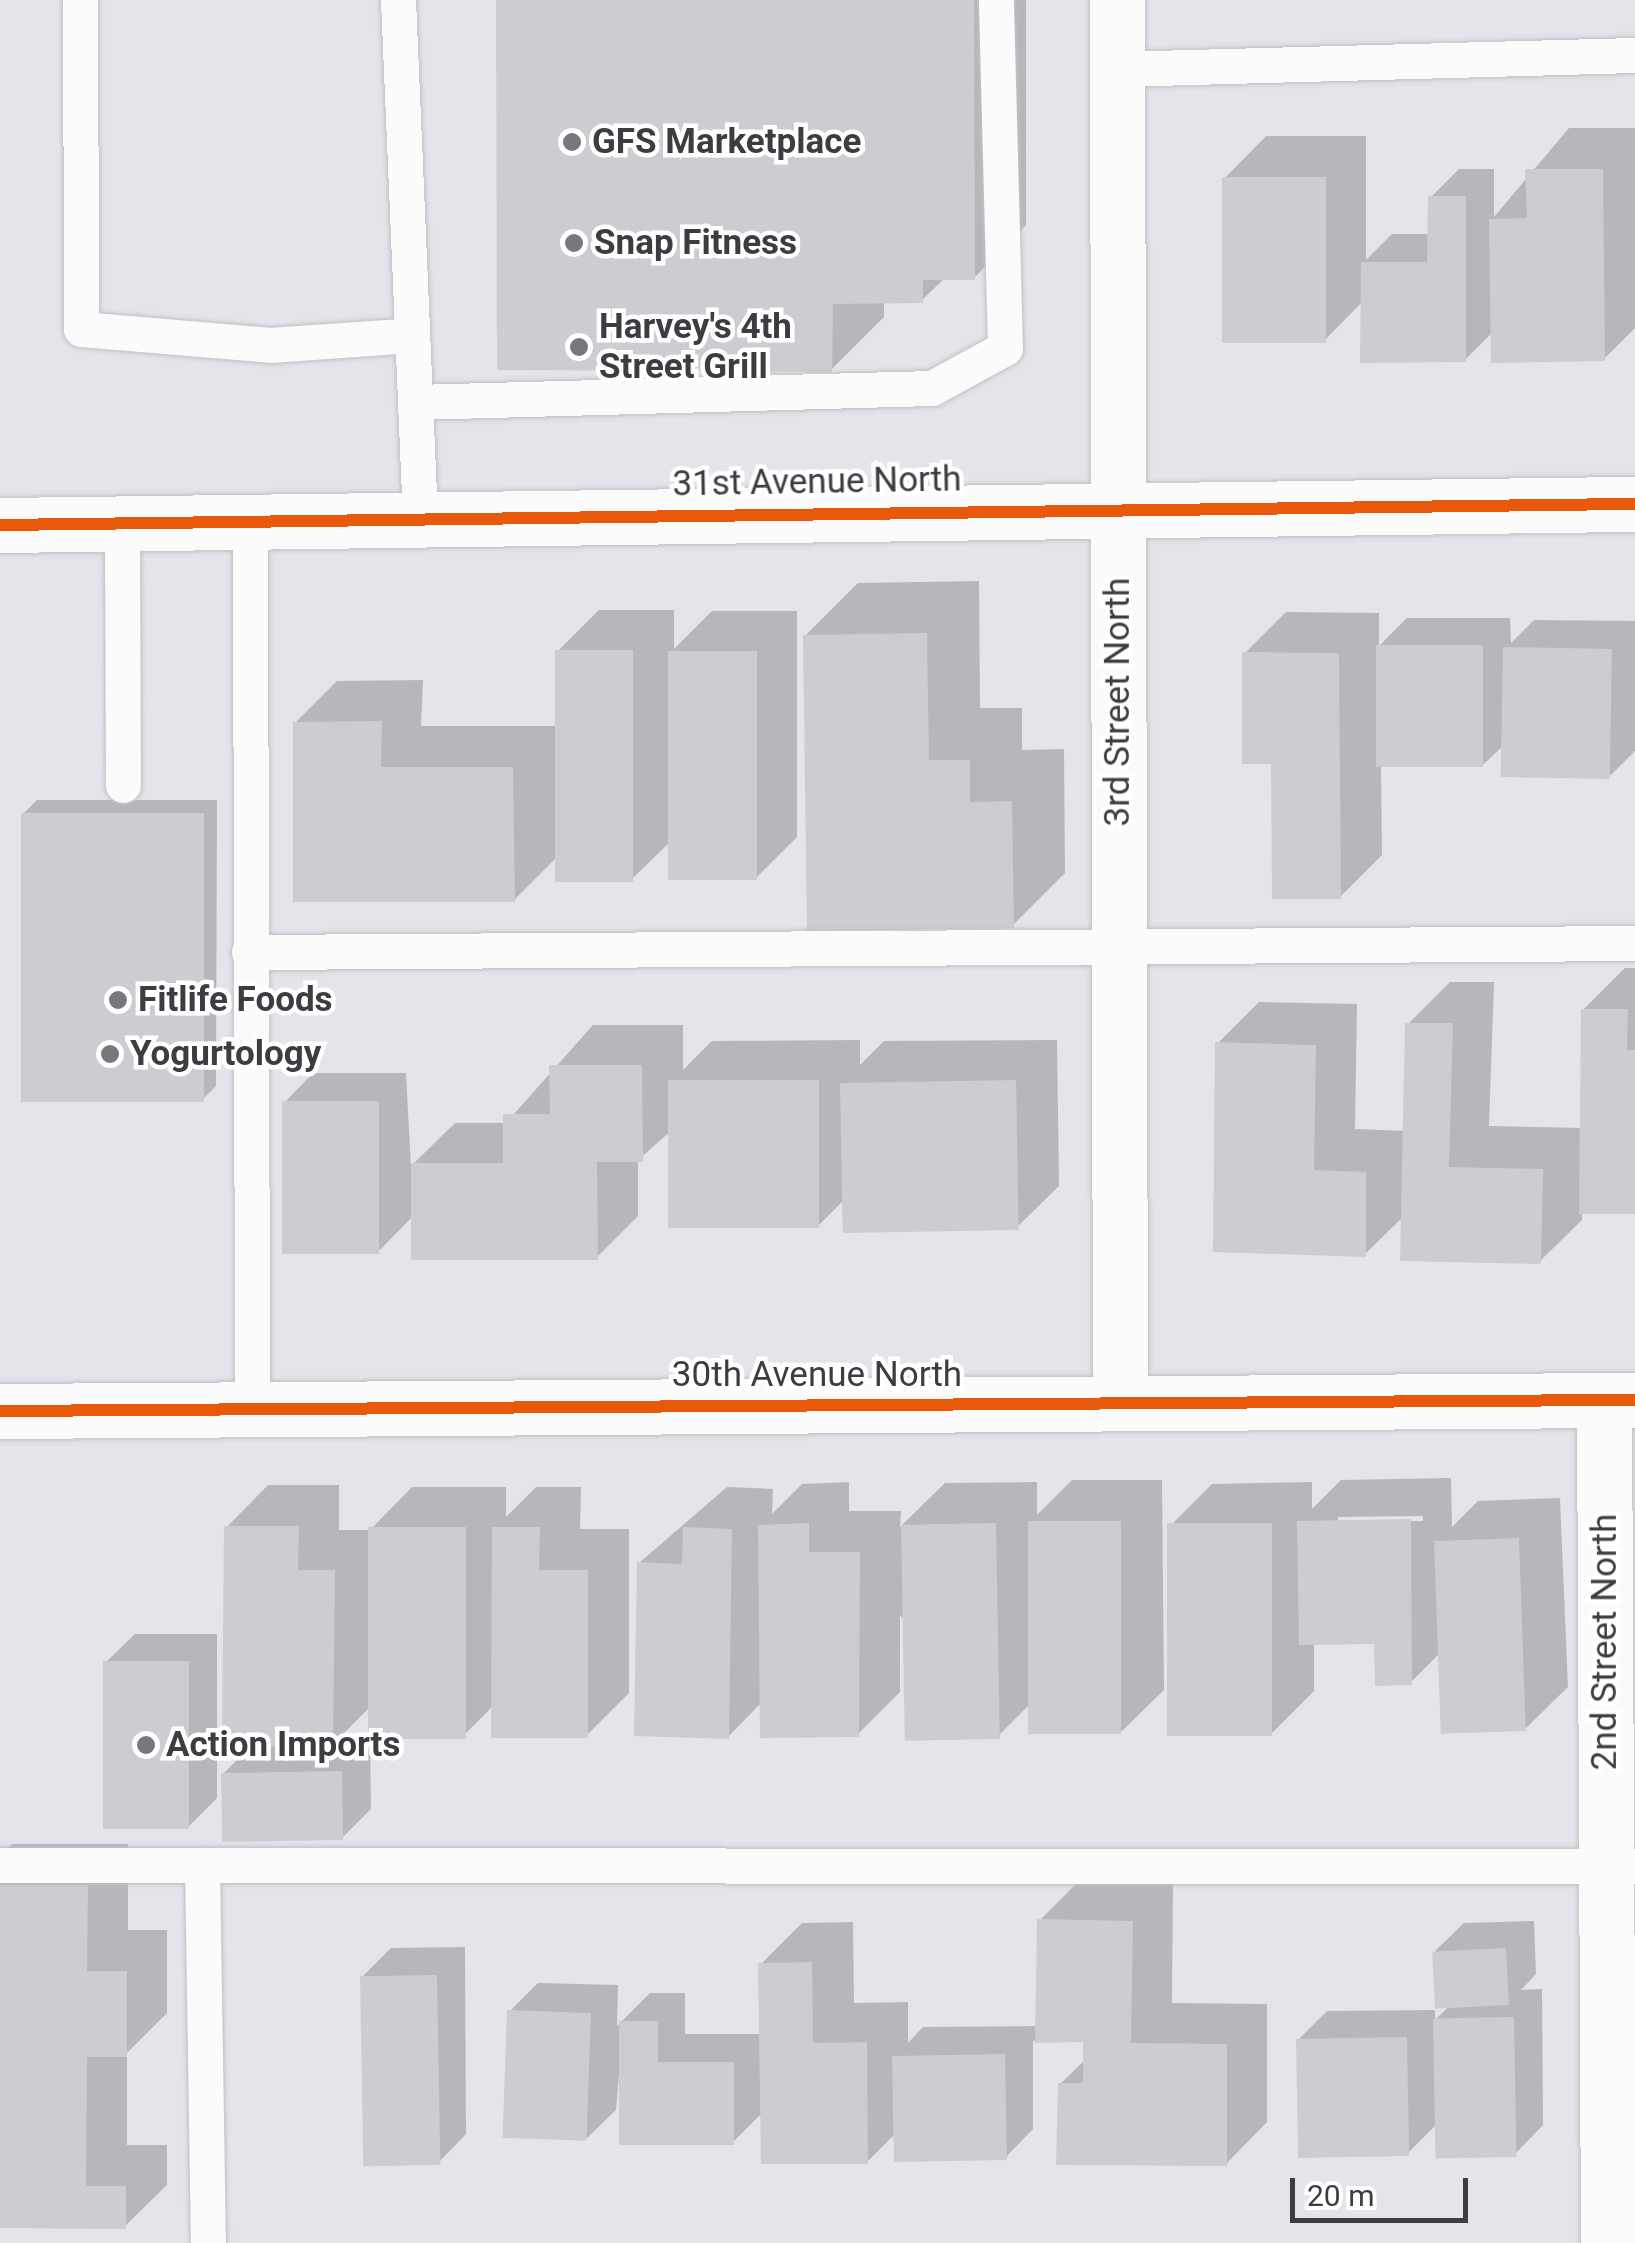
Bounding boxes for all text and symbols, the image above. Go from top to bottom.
place label: GFS Marketplace [592,121,861,163]
marker: GFS Marketplace [561,131,583,153]
place label: Snap Fitness [594,222,797,264]
marker: Snap Fitness [563,232,585,254]
place label: Harvey's 4th Street Grill [599,306,792,388]
marker: Harvey's 4th Street Grill [568,336,590,358]
street label: 31st Avenue North [672,458,962,506]
street label: 3rd Street North [1097,577,1139,827]
place label: Fitlife Foods [138,979,333,1021]
marker: Fitlife Foods [107,989,129,1011]
place label: Yogurtology [130,1033,321,1075]
marker: Yogurtology [99,1043,121,1065]
street label: 30th Avenue North [672,1354,962,1396]
street label: 2nd Street North [1584,1514,1626,1770]
place label: Action Imports [166,1724,400,1766]
marker: Action Imports [135,1734,157,1756]
scale bar [1295,2158,1472,2220]
text: 20 m [1307,2178,1374,2213]

